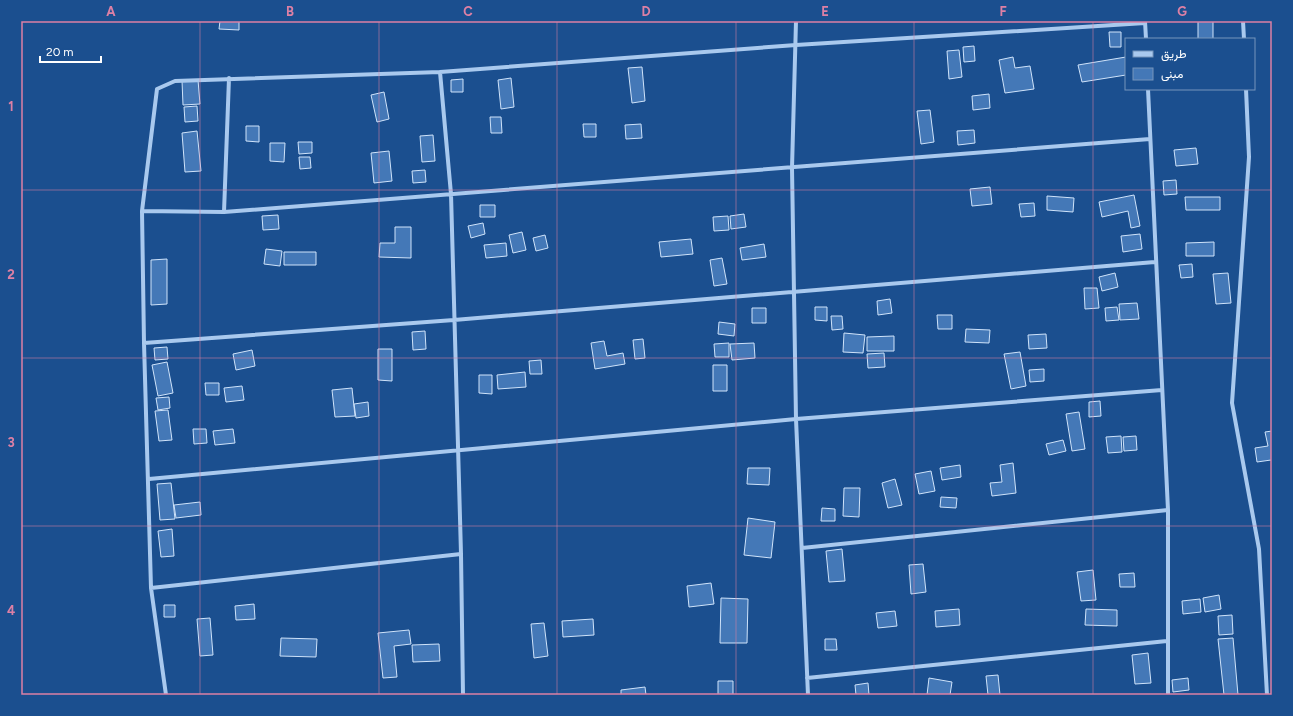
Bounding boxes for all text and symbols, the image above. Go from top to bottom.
text: A [106,4,116,19]
text: B [286,4,294,19]
text: C [463,4,473,19]
text: D [641,4,651,19]
text: E [821,4,829,19]
text: F [999,4,1007,19]
text: G [1177,4,1187,19]
scale bar [40,38,101,64]
legend [1125,38,1255,90]
text: 20 m [46,45,74,59]
text: طريق [1161,47,1187,62]
text: مبنى [1161,67,1183,82]
text: 1 [8,99,14,114]
text: 2 [7,267,15,282]
text: 3 [7,435,15,450]
text: 4 [7,603,15,618]

